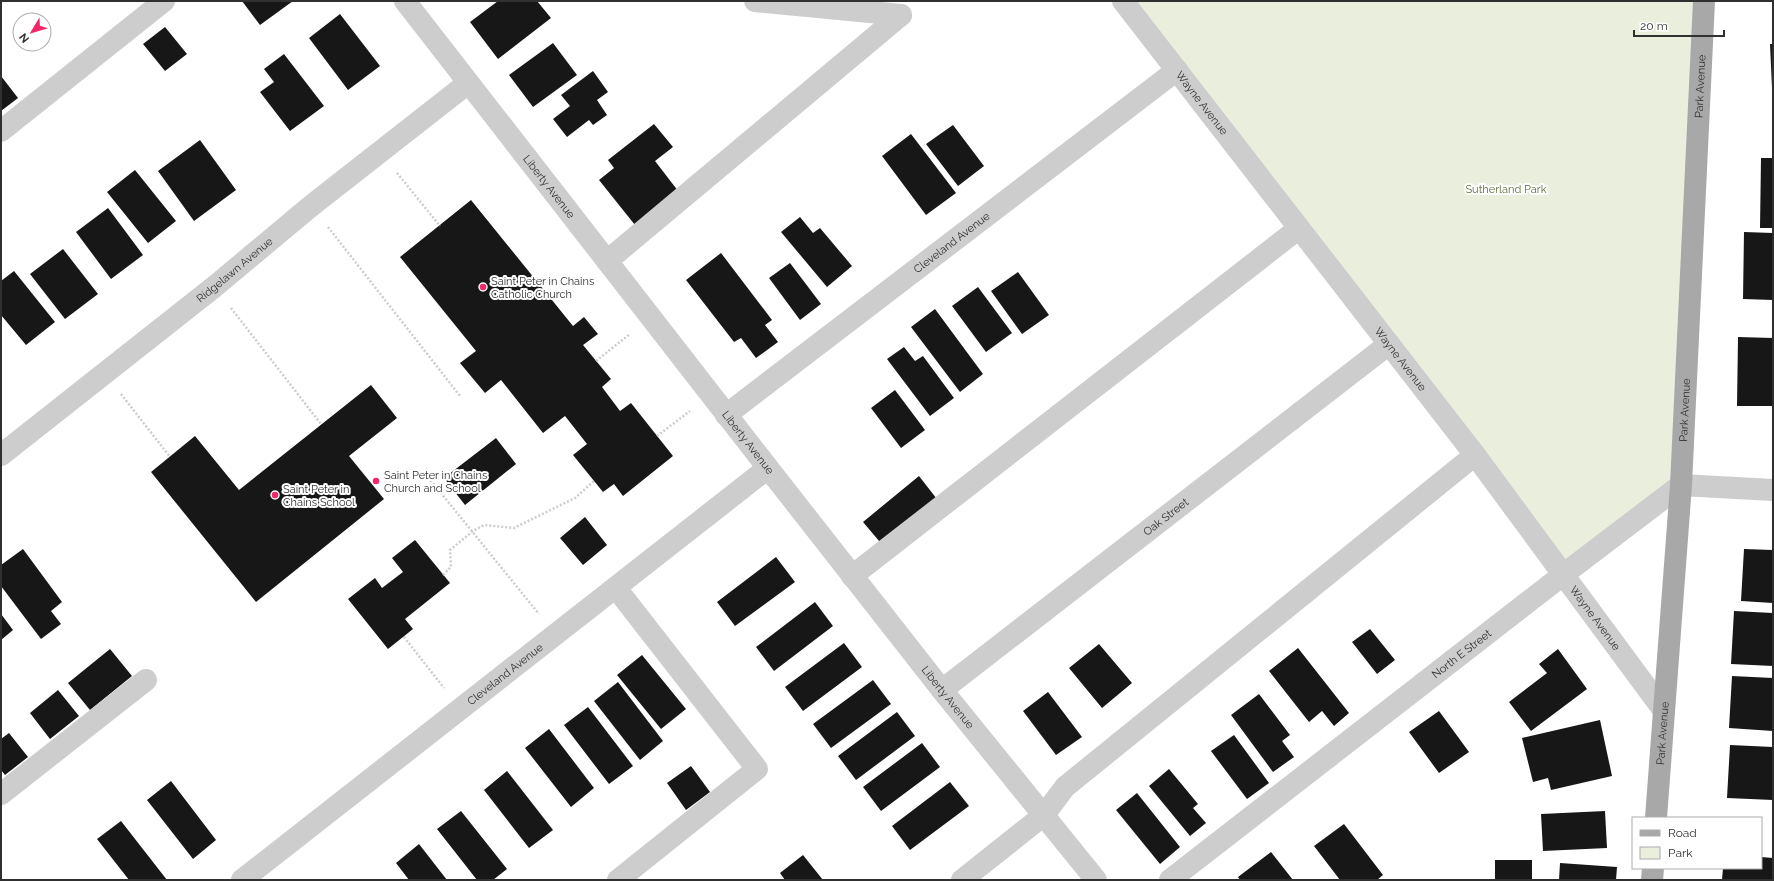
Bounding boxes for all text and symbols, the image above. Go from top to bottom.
north arrow [12,12,52,52]
scale bar [1634,12,1724,38]
text: 20 m [1640,19,1668,33]
text: N [17,31,32,45]
street label: Park Avenue [1692,54,1708,118]
street label: Wayne Avenue [1173,69,1231,138]
street label: Liberty Avenue [521,152,578,221]
park label: Sutherland Park [1465,183,1547,196]
street label: Cleveland Avenue [911,209,993,276]
street label: Ridgelawn Avenue [194,234,276,305]
place label: Saint Peter in Chains Catholic Church [491,275,594,301]
marker: Saint Peter in Chains Catholic Church [478,282,488,292]
street label: Wayne Avenue [1372,325,1430,394]
street label: Park Avenue [1677,377,1693,442]
street label: Liberty Avenue [719,408,777,477]
place label: Saint Peter in Chains Church and School [384,469,487,495]
marker: Saint Peter in Chains Church and School [371,476,381,486]
place label: Saint Peter in Chains School [283,483,355,509]
marker: Saint Peter in Chains School [270,490,280,500]
street label: Oak Street [1141,495,1191,538]
street label: Wayne Avenue [1567,583,1624,653]
street label: North E Street [1429,626,1494,681]
street label: Cleveland Avenue [465,640,546,708]
street label: Liberty Avenue [919,663,977,732]
street label: Park Avenue [1654,700,1671,765]
legend [1632,817,1762,869]
text: Road [1668,826,1697,840]
text: Park [1668,846,1693,860]

